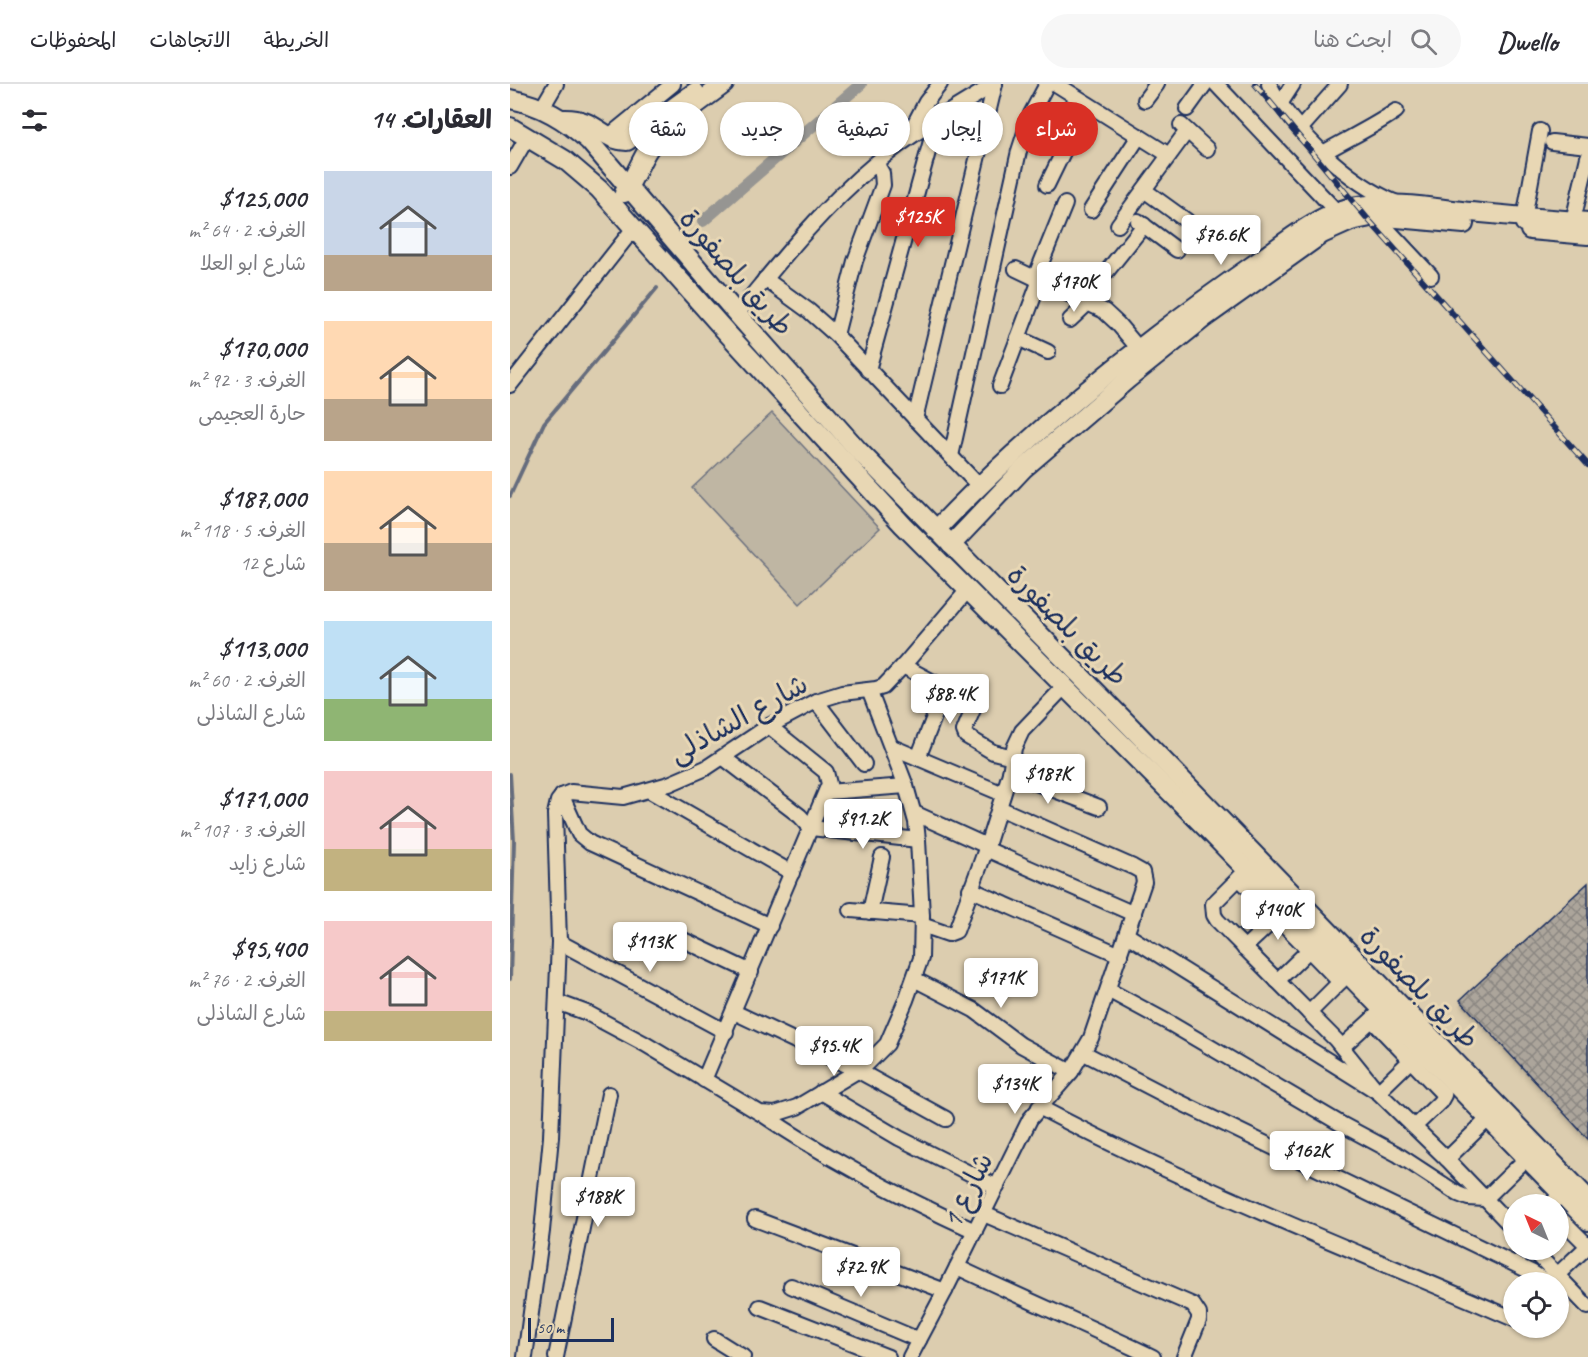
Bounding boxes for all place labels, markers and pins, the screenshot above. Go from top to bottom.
pin: $125K [876,197,960,248]
pin: $76.6K [1172,215,1270,266]
pin: $170K [1032,262,1116,313]
pin: $88.4K [901,674,999,725]
pin: $187K [1006,754,1090,805]
pin: $91.2K [814,799,912,850]
pin: $140K [1236,890,1320,941]
pin: $113K [608,922,692,973]
pin: $171K [959,958,1043,1009]
pin: $95.4K [785,1026,883,1077]
pin: $134K [973,1064,1057,1115]
pin: $162K [1265,1131,1349,1182]
pin: $188K [556,1177,640,1228]
pin: $72.9K [812,1247,910,1298]

